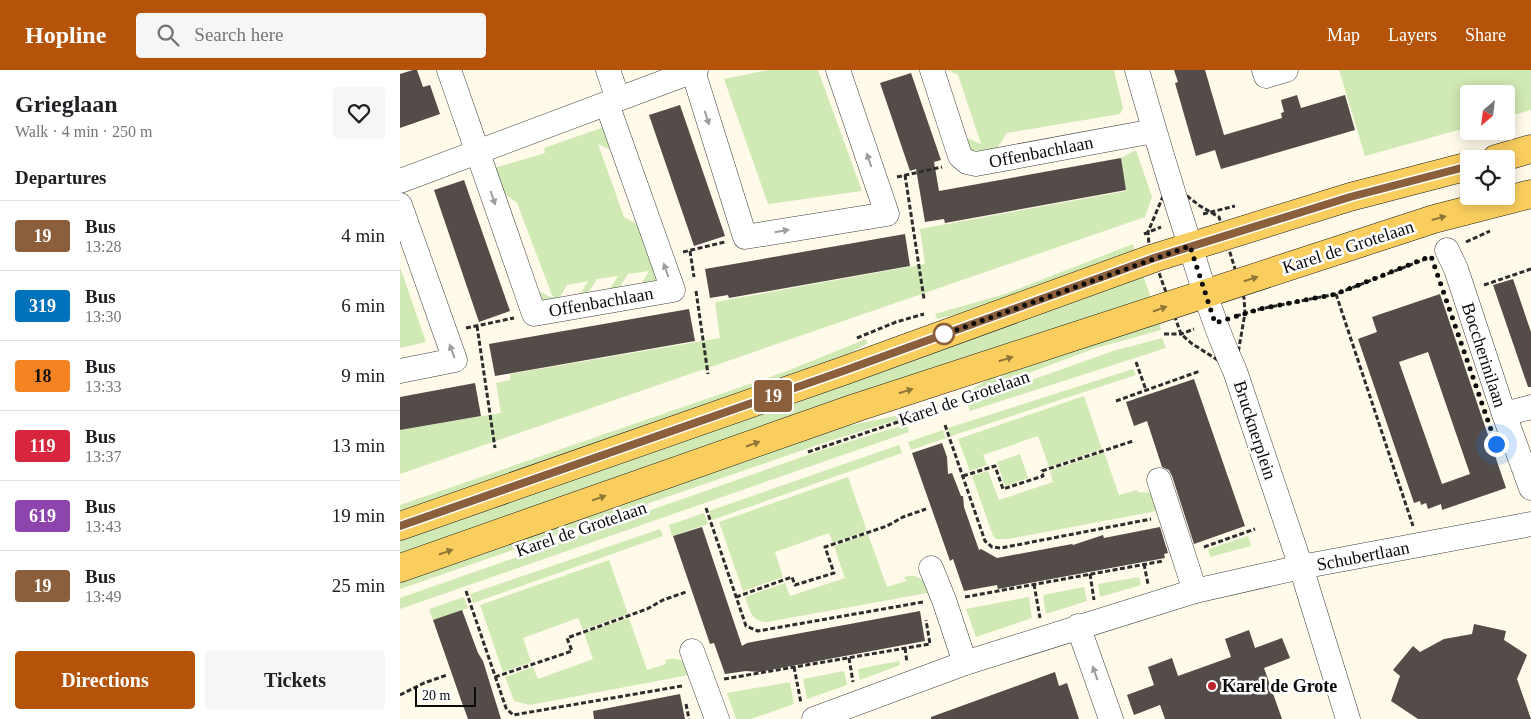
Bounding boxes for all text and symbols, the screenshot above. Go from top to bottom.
search box [136,13,486,58]
icon: search [154,21,182,49]
text: Hopline [25,22,106,48]
text: Search here [194,24,284,45]
text: Map [1327,25,1360,45]
text: Layers [1388,25,1437,45]
text: Share [1465,25,1506,45]
north arrow [1460,85,1515,140]
map controls [1460,85,1515,205]
button: heart [333,87,385,139]
text: Grieglaan [15,91,118,117]
one-way arrow [704,110,712,125]
text: Walk · 4 min · 250 m [15,123,152,140]
street label: Offenbachlaan [987,132,1095,172]
button: locate [1460,150,1515,205]
one-way arrow [864,153,872,168]
text: Departures [15,167,106,188]
one-way arrow [489,191,497,206]
one-way arrow [1431,214,1447,222]
text: Bus [85,216,116,237]
street label: Karel de Grotelaan [1280,216,1416,278]
text: 4 min [341,225,385,246]
text: 19 [34,226,52,246]
one-way arrow [774,227,790,235]
text: 13:28 [85,238,121,255]
one-way arrow [662,262,670,277]
one-way arrow [1244,275,1259,282]
street label: Offenbachlaan [547,283,655,321]
text: Bus [85,286,116,307]
text: 6 min [341,295,385,316]
text: 319 [29,296,56,316]
street label: Boccherinilaan [1458,300,1510,410]
one-way arrow [1153,305,1168,312]
text: 13:30 [85,308,121,325]
unlabelled marker [933,323,955,345]
one-way arrow [448,343,456,358]
one-way arrow [998,355,1013,362]
text: Bus [85,356,116,377]
text: 9 min [341,365,385,386]
text: 18 [34,366,52,386]
street label: Karel de Grotelaan [896,366,1032,430]
text: 13:33 [85,378,121,395]
street label: Brucknerplein [1230,378,1280,482]
line badge: 19 [750,380,796,412]
text: 19 [764,386,782,406]
one-way arrow [899,387,914,395]
text: Bus [85,426,116,447]
your location [1484,432,1509,457]
text: 13 min [332,435,385,456]
text: 119 [29,436,56,456]
one-way arrow [745,440,760,447]
text: 13:37 [85,448,121,465]
one-way arrow [592,494,607,502]
text: Bus [85,496,116,517]
street label: Karel de Grotelaan [513,497,649,561]
text: 19 min [332,505,385,526]
text: 619 [29,506,56,526]
text: 13:43 [85,518,121,535]
street label: Schubertlaan [1315,537,1411,575]
one-way arrow [439,548,454,556]
text: Bus [85,566,116,587]
text: 25 min [332,575,385,596]
text: 19 [34,576,52,596]
text: 13:49 [85,588,121,605]
button: Directions [15,651,195,709]
button: Tickets [205,651,385,709]
one-way arrow [1091,665,1099,680]
place label: Karel de Grote [1222,676,1337,696]
marker: Karel de Grote [1206,680,1218,692]
scale bar [415,684,476,707]
text: 20 m [422,688,450,703]

